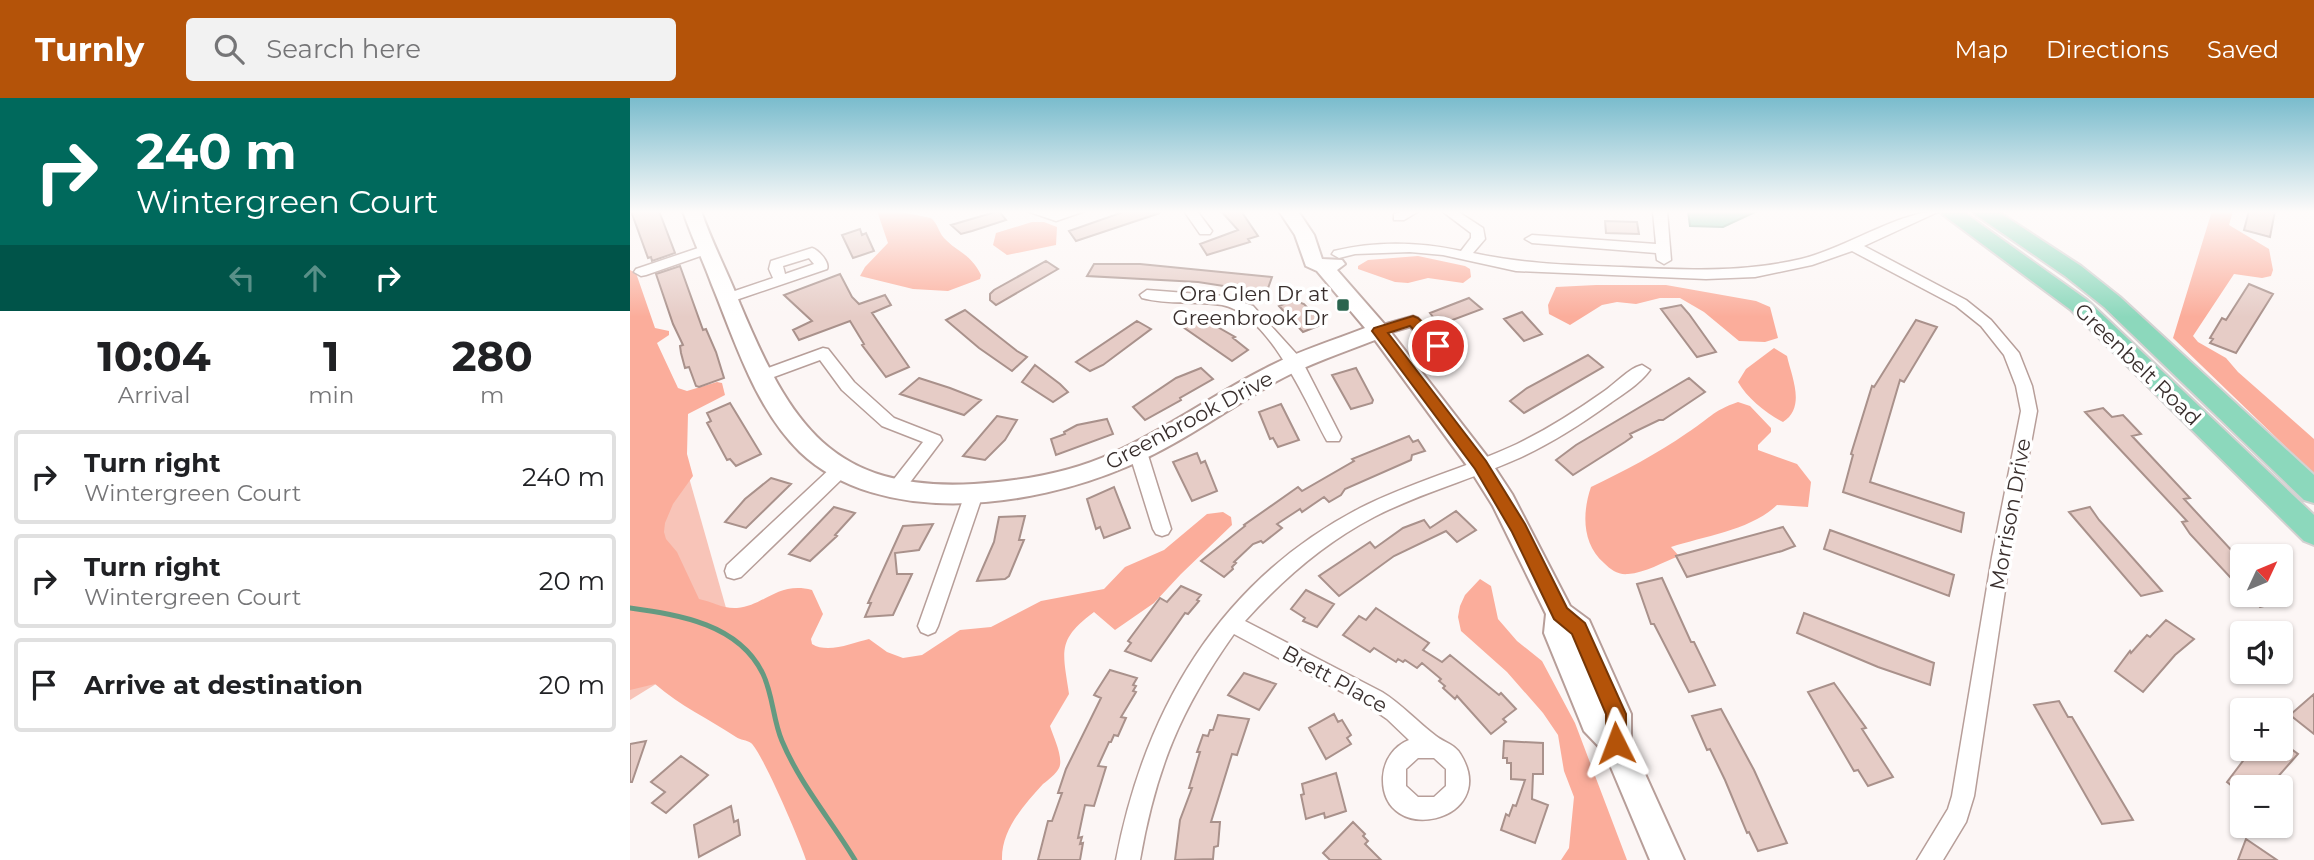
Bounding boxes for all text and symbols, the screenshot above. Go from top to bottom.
search box [186,18,676,81]
text: Turnly [35,29,144,69]
icon: search [210,30,248,68]
text: Search here [266,33,421,65]
text: Map [1955,35,2008,64]
text: Directions [2046,35,2169,64]
text: Saved [2207,35,2279,64]
text: 240 m [136,122,297,181]
icon: right [21,126,112,217]
text: Wintergreen Court [136,182,438,221]
icon: left [223,259,261,297]
icon: ahead [296,259,334,297]
icon: right [369,259,407,297]
place label: Ora Glen Dr at Greenbrook Dr [1172,281,1329,330]
marker: Ora Glen Dr at Greenbrook Dr [1335,297,1351,313]
street label: Greenbelt Road [2070,298,2206,430]
pin [1408,316,1468,376]
icon: arrive [1419,327,1457,365]
text: 10:04 [97,330,211,382]
text: 1 [323,330,339,382]
text: 280 [452,330,533,382]
street label: Greenbrook Drive [1101,365,1277,475]
text: Arrival [118,381,190,409]
text: min [308,381,354,409]
text: m [480,381,504,409]
street label: Morrison Drive [1984,436,2036,592]
text: Turn right [84,447,220,479]
icon: right [25,458,63,496]
text: 240 m [522,461,605,493]
text: Wintergreen Court [84,479,301,507]
north arrow [2230,544,2292,607]
map controls [2230,544,2293,838]
text: Turn right [84,551,220,583]
icon: right [25,562,63,600]
text: 20 m [539,565,605,597]
text: Wintergreen Court [84,583,301,611]
button: sound [2230,621,2293,684]
street label: Brett Place [1278,640,1392,718]
icon: arrive [25,666,63,704]
text: Arrive at destination [84,669,363,701]
text: 20 m [539,669,605,701]
button: + [2230,698,2293,761]
position arrow [1579,706,1653,780]
button: − [2230,775,2293,838]

